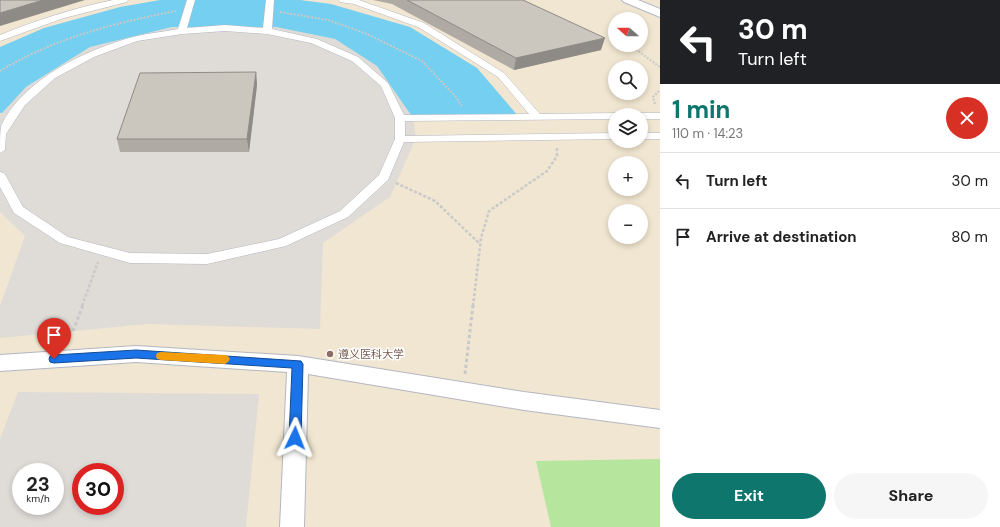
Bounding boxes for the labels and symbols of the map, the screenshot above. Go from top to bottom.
north arrow [608,12,648,52]
pin [37,318,71,359]
place label: 遵义医科大学 [338,347,404,361]
marker: 遵义医科大学 [325,349,335,359]
position arrow [274,417,316,459]
speed limit sign: 30 [72,463,124,515]

